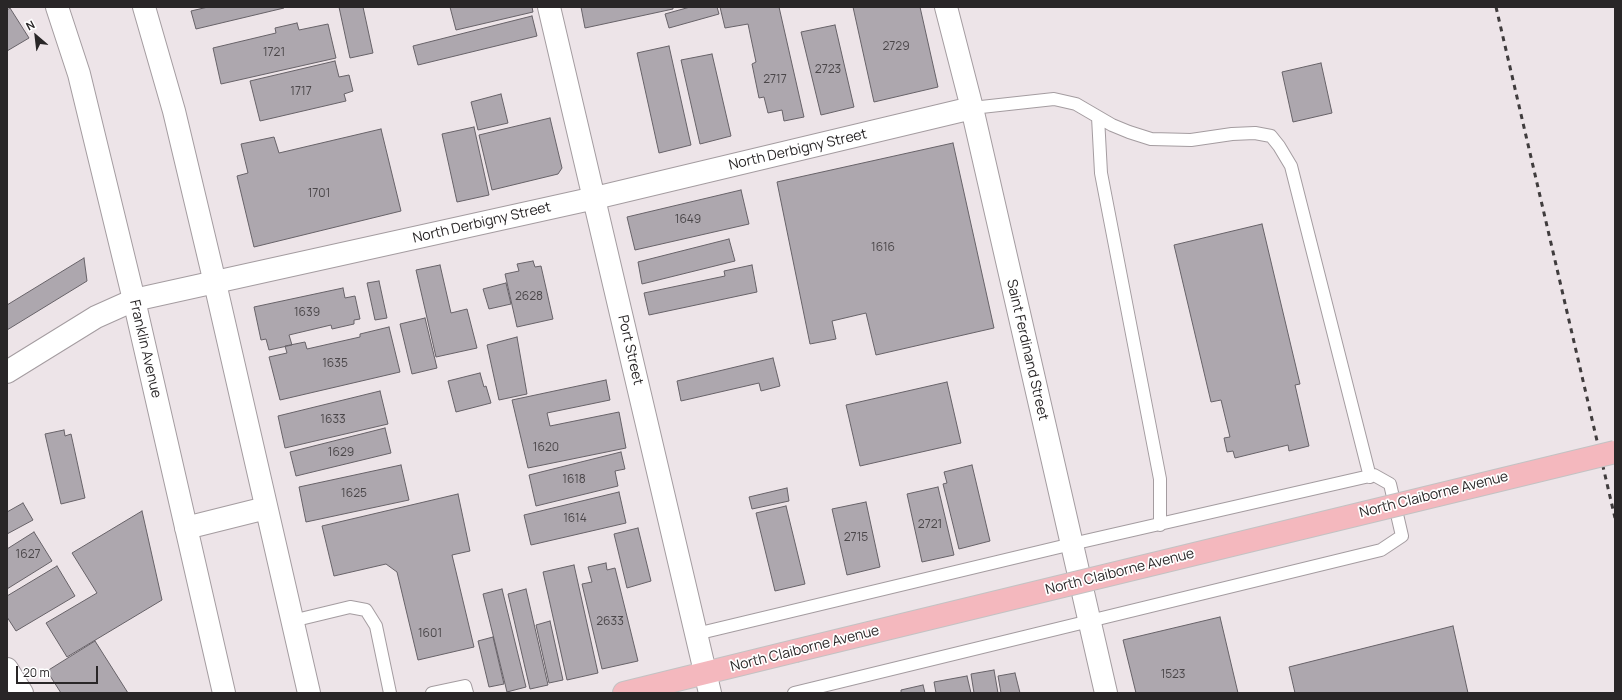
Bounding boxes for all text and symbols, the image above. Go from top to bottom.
north arrow [16,16,56,56]
text: N [23,16,37,33]
house number: 2729 [882,40,910,54]
house number: 1721 [263,46,285,60]
house number: 2723 [815,63,841,77]
house number: 2717 [763,73,787,87]
house number: 1717 [290,85,312,99]
street label: North Derbigny Street [727,126,869,174]
house number: 1701 [308,187,330,201]
street label: North Derbigny Street [411,199,553,247]
house number: 1649 [675,213,701,227]
house number: 1616 [871,241,895,255]
street label: Saint Ferdinand Street [1003,278,1051,422]
house number: 2628 [515,290,543,304]
street label: Franklin Avenue [126,298,164,400]
house number: 1639 [294,306,320,320]
street label: Port Street [614,313,646,387]
house number: 1635 [322,357,348,371]
house number: 1633 [320,413,346,427]
house number: 1620 [533,441,559,455]
house number: 1629 [328,446,354,460]
street label: North Claiborne Avenue [1358,468,1510,522]
house number: 1618 [562,473,586,487]
house number: 1625 [341,487,367,501]
house number: 1614 [563,512,587,526]
house number: 2721 [918,518,942,532]
house number: 2715 [844,531,868,545]
street label: North Claiborne Avenue [1044,545,1196,599]
house number: 1627 [16,548,40,562]
house number: 2633 [596,615,624,629]
street label: North Claiborne Avenue [729,622,881,676]
house number: 1601 [418,627,442,641]
scale bar [18,658,100,684]
text: 20 m [23,664,50,681]
house number: 1523 [1161,668,1185,682]

